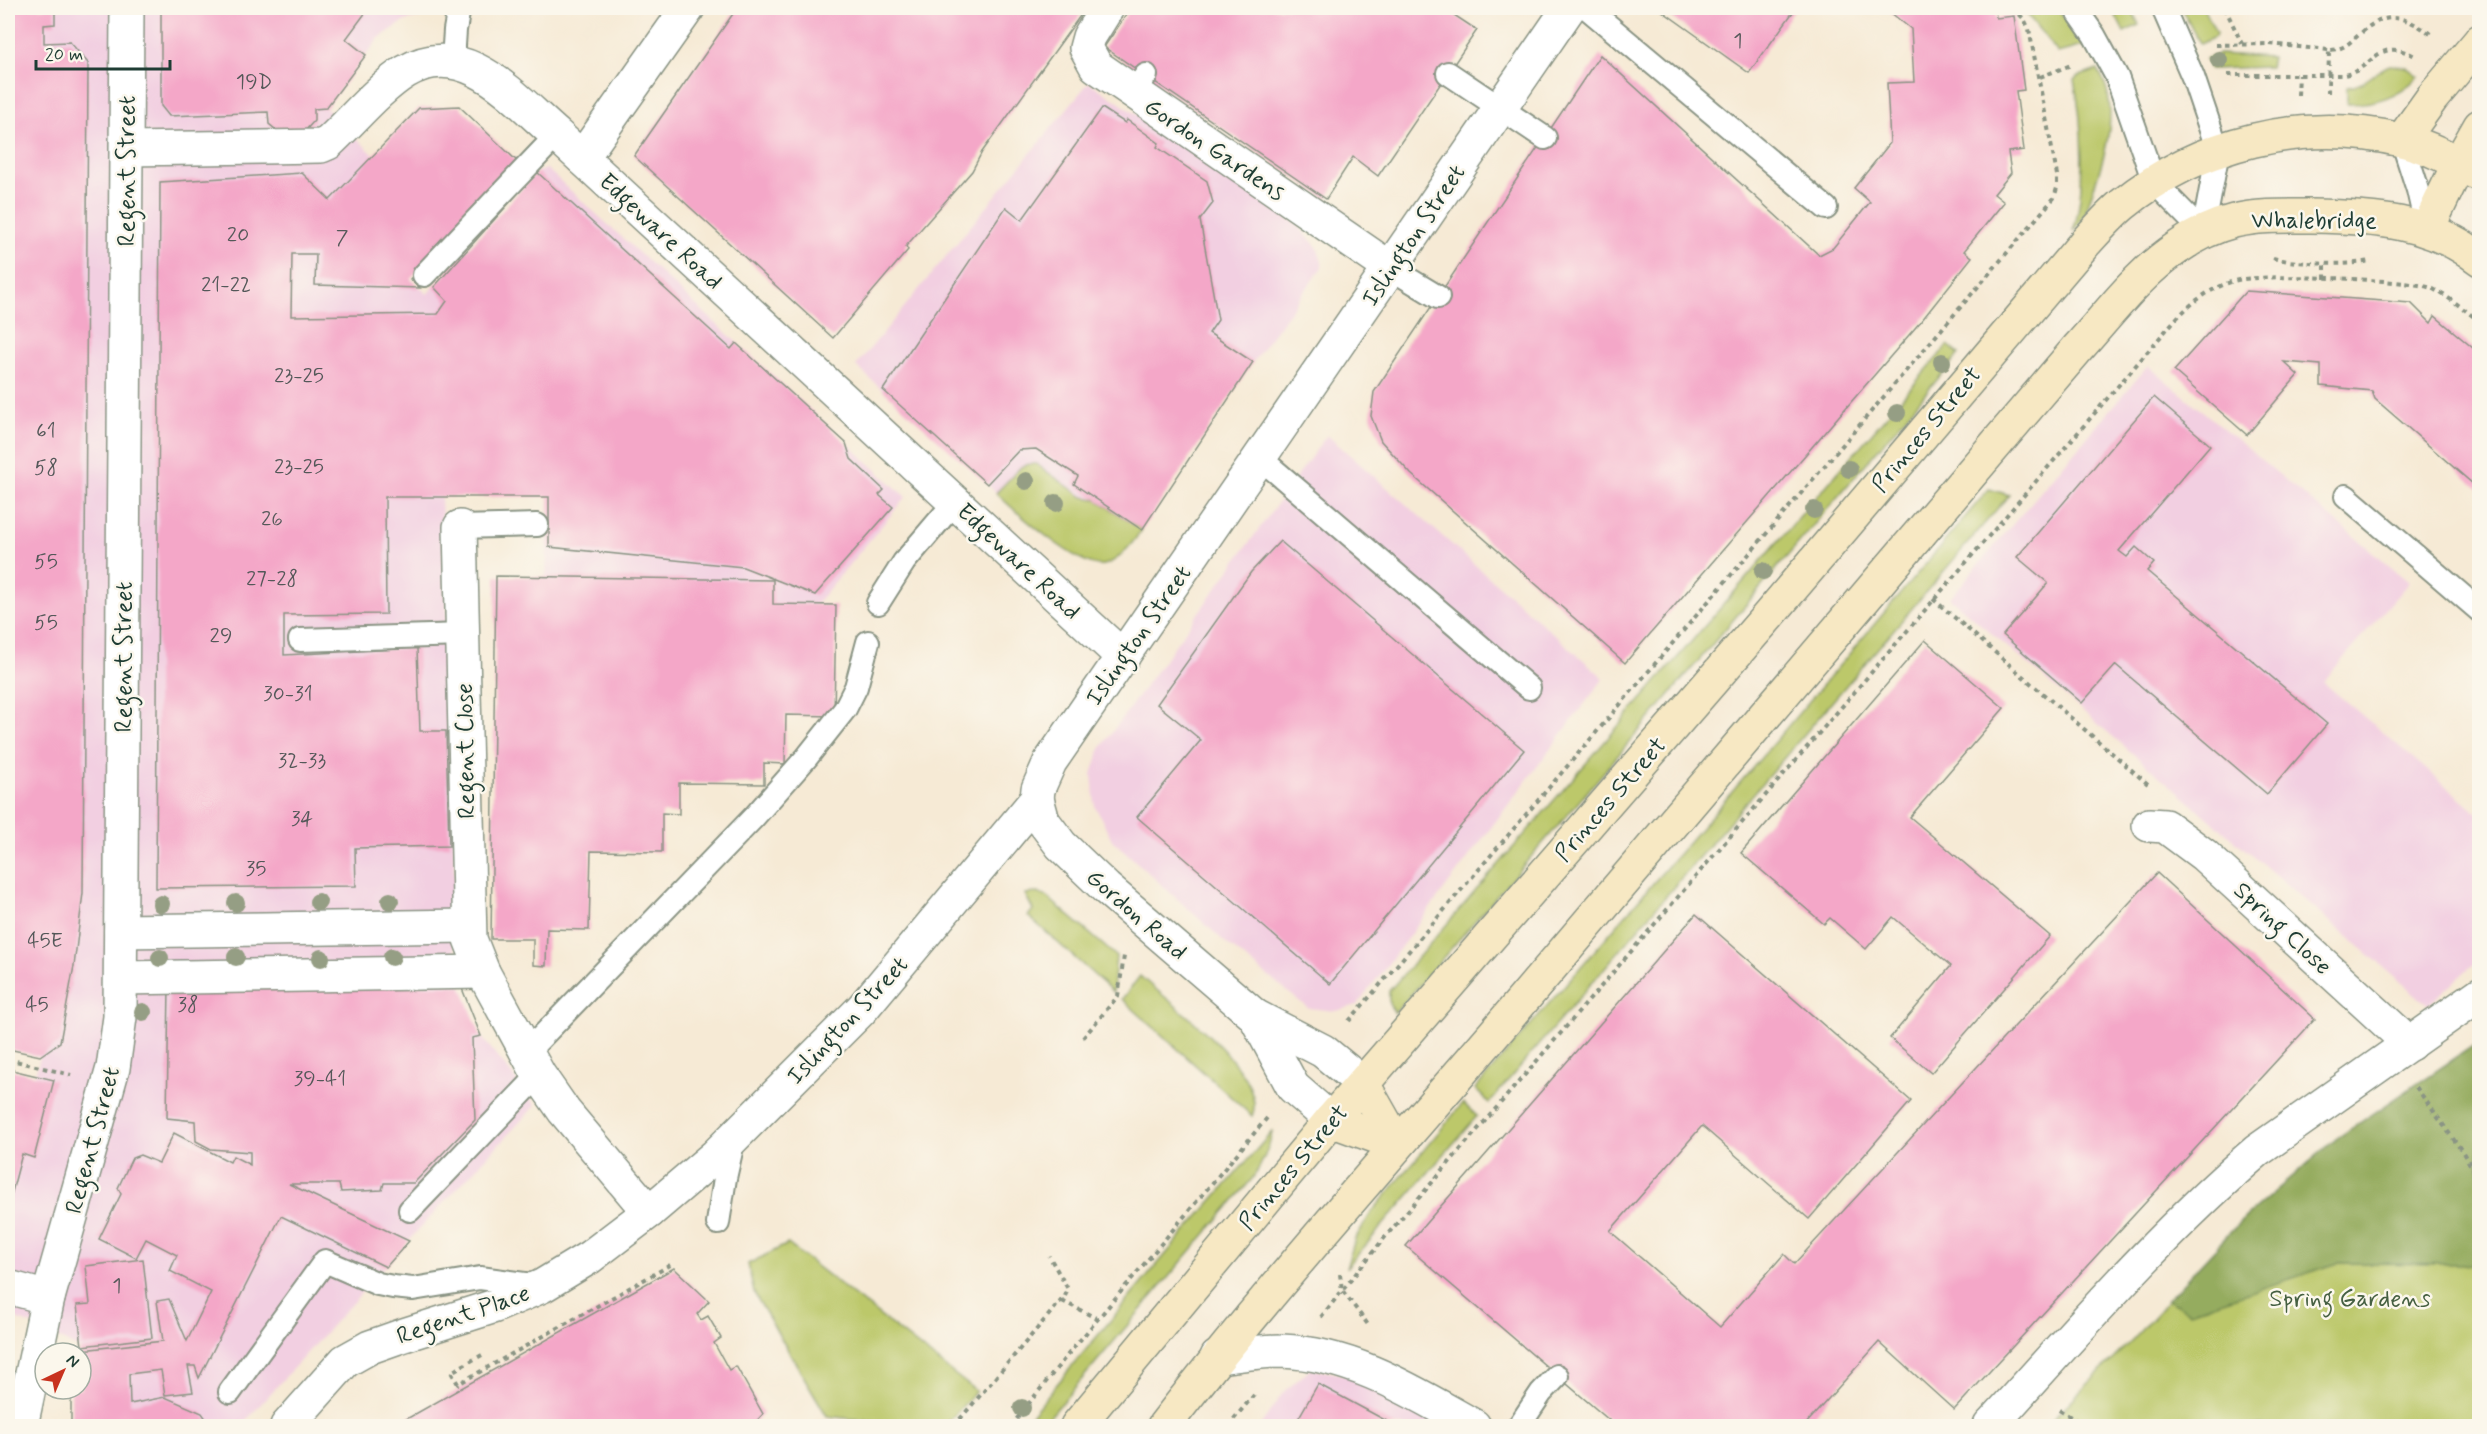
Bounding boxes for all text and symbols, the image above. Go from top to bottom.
house number: 1 [1733,27,1743,55]
scale bar [36,33,170,71]
text: 20 m [45,43,83,67]
house number: 19D [236,68,272,96]
street label: Gordon Gardens [1138,92,1291,209]
street label: Regent Street [112,95,146,247]
street label: Islington Street [1355,159,1476,314]
street label: Edgeware Road [589,167,728,300]
street label: Whalebridge [2251,206,2377,237]
house number: 20 [227,221,249,249]
house number: 7 [336,224,349,252]
house number: 21-22 [201,271,251,299]
street label: Princes Street [1865,360,1989,500]
house number: 23-25 [274,362,324,390]
house number: 61 [36,417,56,445]
house number: 23-25 [274,453,324,481]
house number: 58 [34,454,58,482]
street label: Edgeware Road [947,497,1086,630]
house number: 26 [261,505,283,533]
house number: 55 [34,548,58,576]
street label: Islington Street [1079,560,1202,714]
house number: 27-28 [246,565,298,593]
street label: Regent Street [109,581,143,733]
house number: 55 [34,609,58,637]
house number: 29 [210,622,232,650]
house number: 30-31 [263,680,313,708]
street label: Regent Close [450,683,486,819]
street label: Princes Street [1548,731,1674,869]
house number: 32-33 [278,747,326,775]
house number: 34 [291,805,313,833]
house number: 35 [246,855,266,883]
street label: Gordon Road [1079,863,1193,968]
street label: Spring Close [2224,876,2338,985]
house number: 45E [27,927,63,955]
street label: Islington Street [781,950,918,1094]
house number: 45 [25,991,49,1019]
house number: 38 [178,991,199,1019]
street label: Regent Street [59,1063,131,1218]
house number: 39-41 [294,1065,346,1093]
street label: Princes Street [1232,1098,1356,1238]
house number: 1 [112,1272,122,1300]
street label: Regent Place [393,1278,535,1355]
park label: Spring Gardens [2269,1284,2431,1318]
north arrow [33,1341,93,1401]
text: N [61,1350,84,1373]

